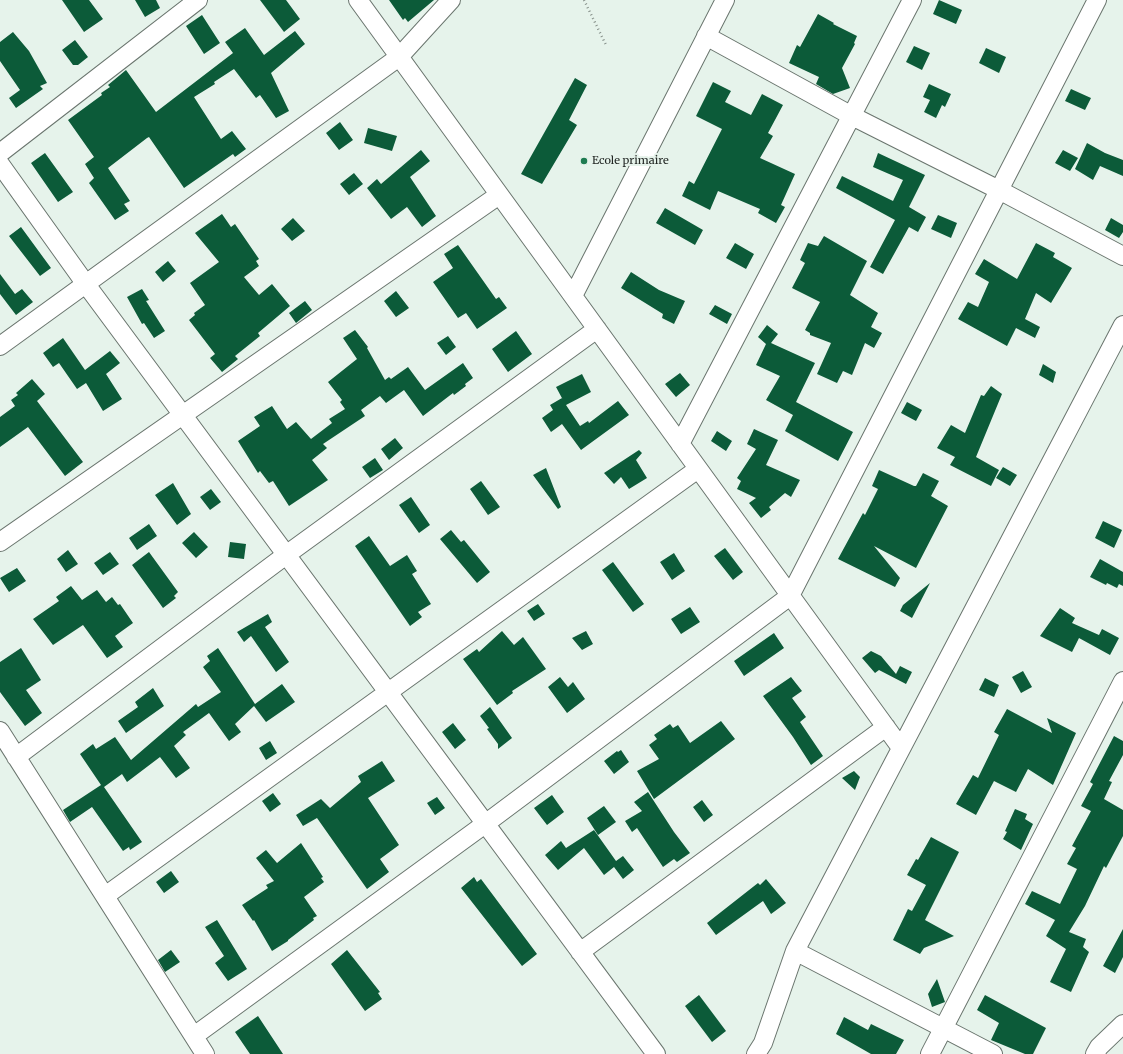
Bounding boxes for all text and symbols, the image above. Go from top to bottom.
place label: Ecole primaire [592,154,669,168]
marker: Ecole primaire [579,156,589,166]

